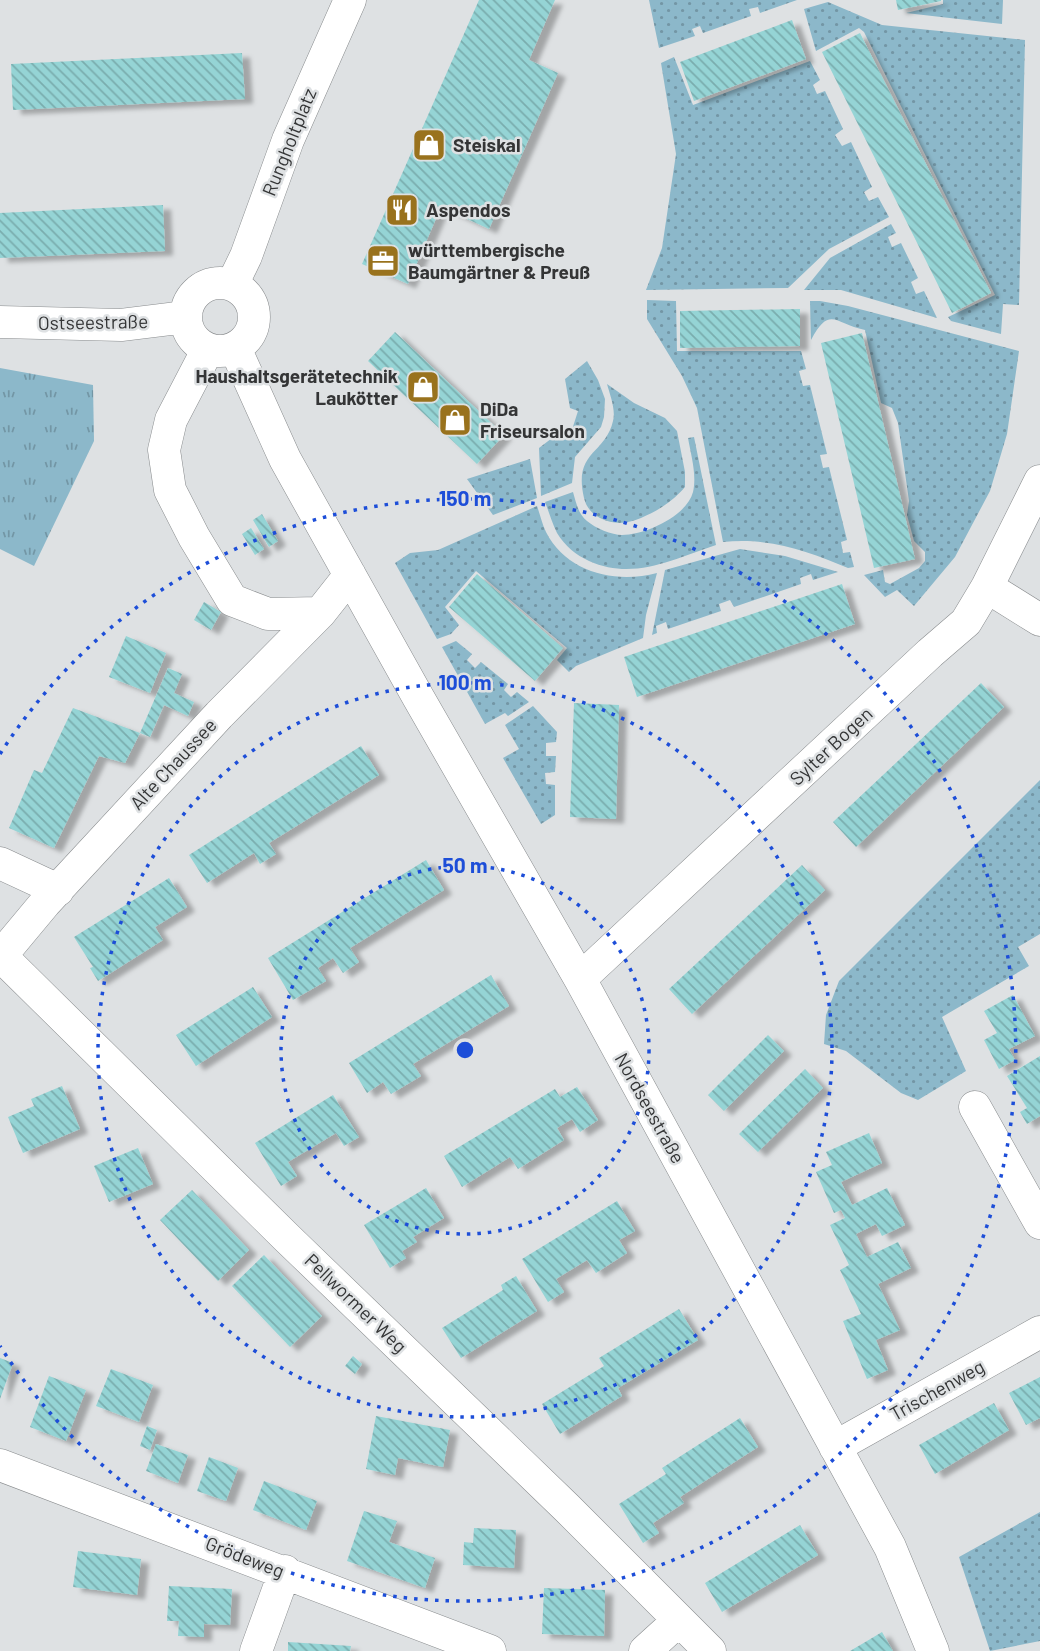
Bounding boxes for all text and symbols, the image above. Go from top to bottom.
street label: Rungholtplatz [257,85,321,199]
shop icon: Steiskal [410,126,448,164]
place label: Steiskal [453,133,521,156]
restaurant icon: Aspendos [383,191,421,229]
place label: Aspendos [426,198,511,221]
place label: württembergische Baumgärtner & Preuß [408,238,590,283]
office icon: württembergische Baumgärtner & Preuß [364,242,402,280]
street label: Ostseestraße [38,309,148,334]
place label: Haushaltsgerätetechnik Laukötter [196,364,399,409]
shop icon: Haushaltsgerätetechnik Laukötter [404,368,442,406]
place label: DiDa Friseursalon [480,397,585,442]
shop icon: DiDa Friseursalon [436,401,474,439]
text: 150 m [439,485,491,510]
text: 100 m [438,669,492,694]
street label: Sylter Bogen [785,702,877,790]
street label: Alte Chaussee [125,713,221,814]
text: 50 m [442,852,488,877]
centre of rings [453,1038,477,1062]
street label: Nordseestraße [611,1048,690,1167]
street label: Pellwormer Weg [301,1248,412,1357]
street label: Trischenweg [885,1354,988,1425]
street label: Grödeweg [203,1531,288,1582]

